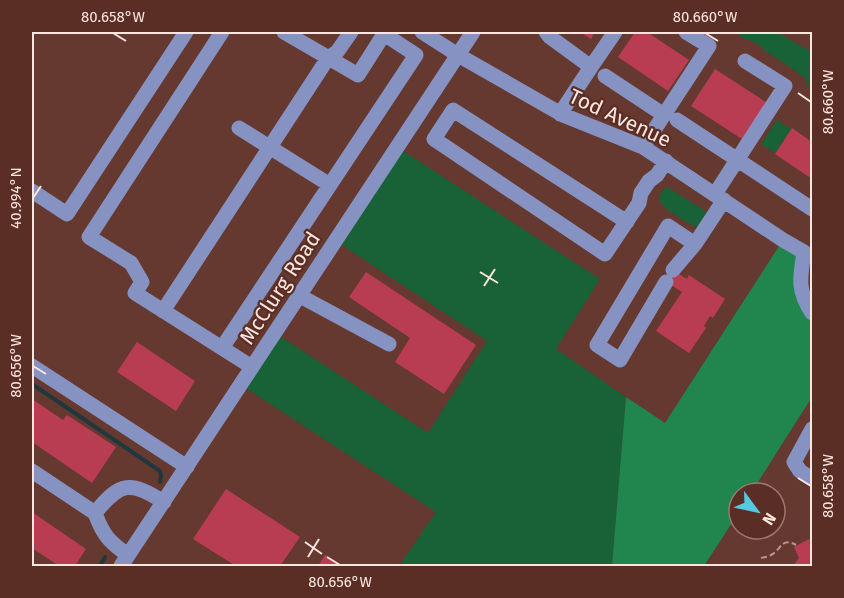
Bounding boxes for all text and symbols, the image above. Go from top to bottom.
text: 80.658°W [81,8,146,26]
text: 80.660°W [673,8,738,26]
text: 80.660°W [819,69,837,134]
street label: Tod Avenue [565,83,675,153]
text: 40.994°N [7,167,25,229]
street label: McClurg Road [234,227,326,349]
text: 80.656°W [7,334,25,398]
text: 80.658°W [819,453,837,518]
north arrow [727,481,787,541]
text: N [758,509,780,529]
text: 80.656°W [308,573,372,591]

